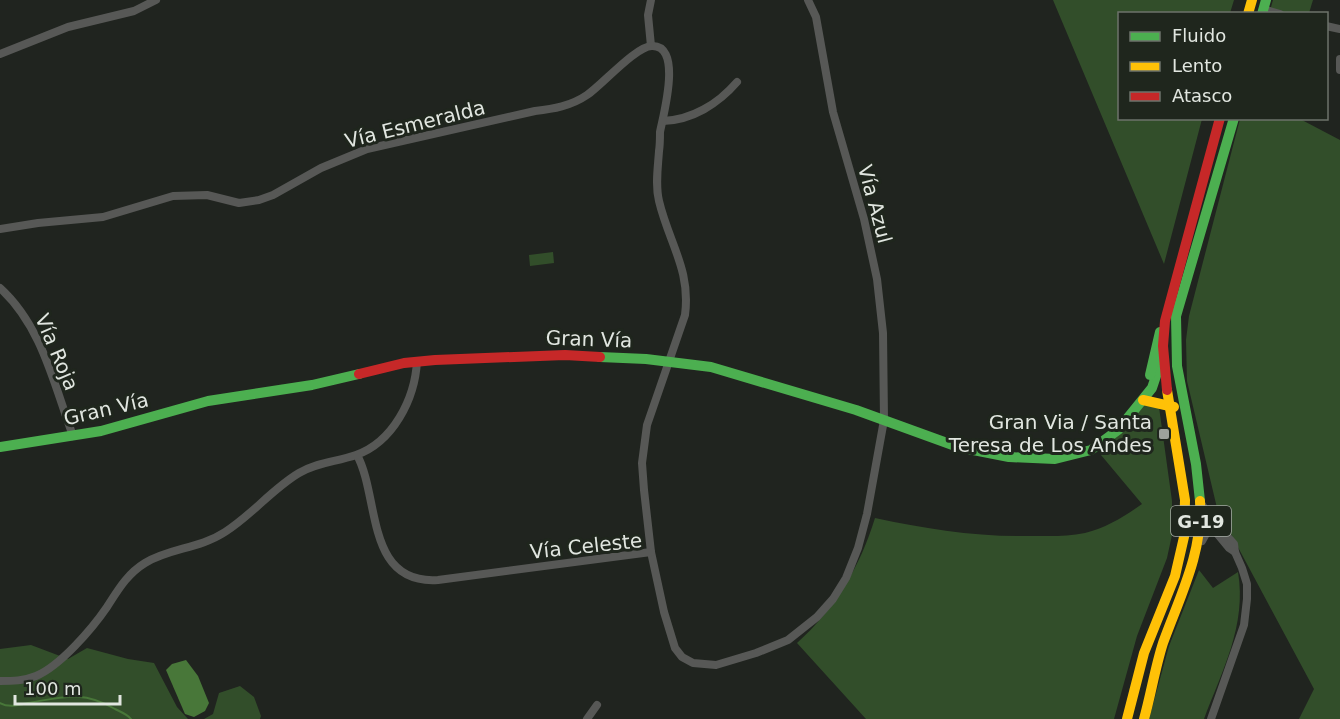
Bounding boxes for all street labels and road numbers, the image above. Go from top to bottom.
street label: Vía Esmeralda [342,95,488,153]
street label: Vía Azul [853,162,897,246]
street label: Vía Roja [30,310,84,394]
street label: Gran Vía [545,325,633,353]
street label: Gran Vía [61,388,151,430]
road number: G-19 [1171,506,1231,536]
street label: Vía Celeste [529,528,643,564]

